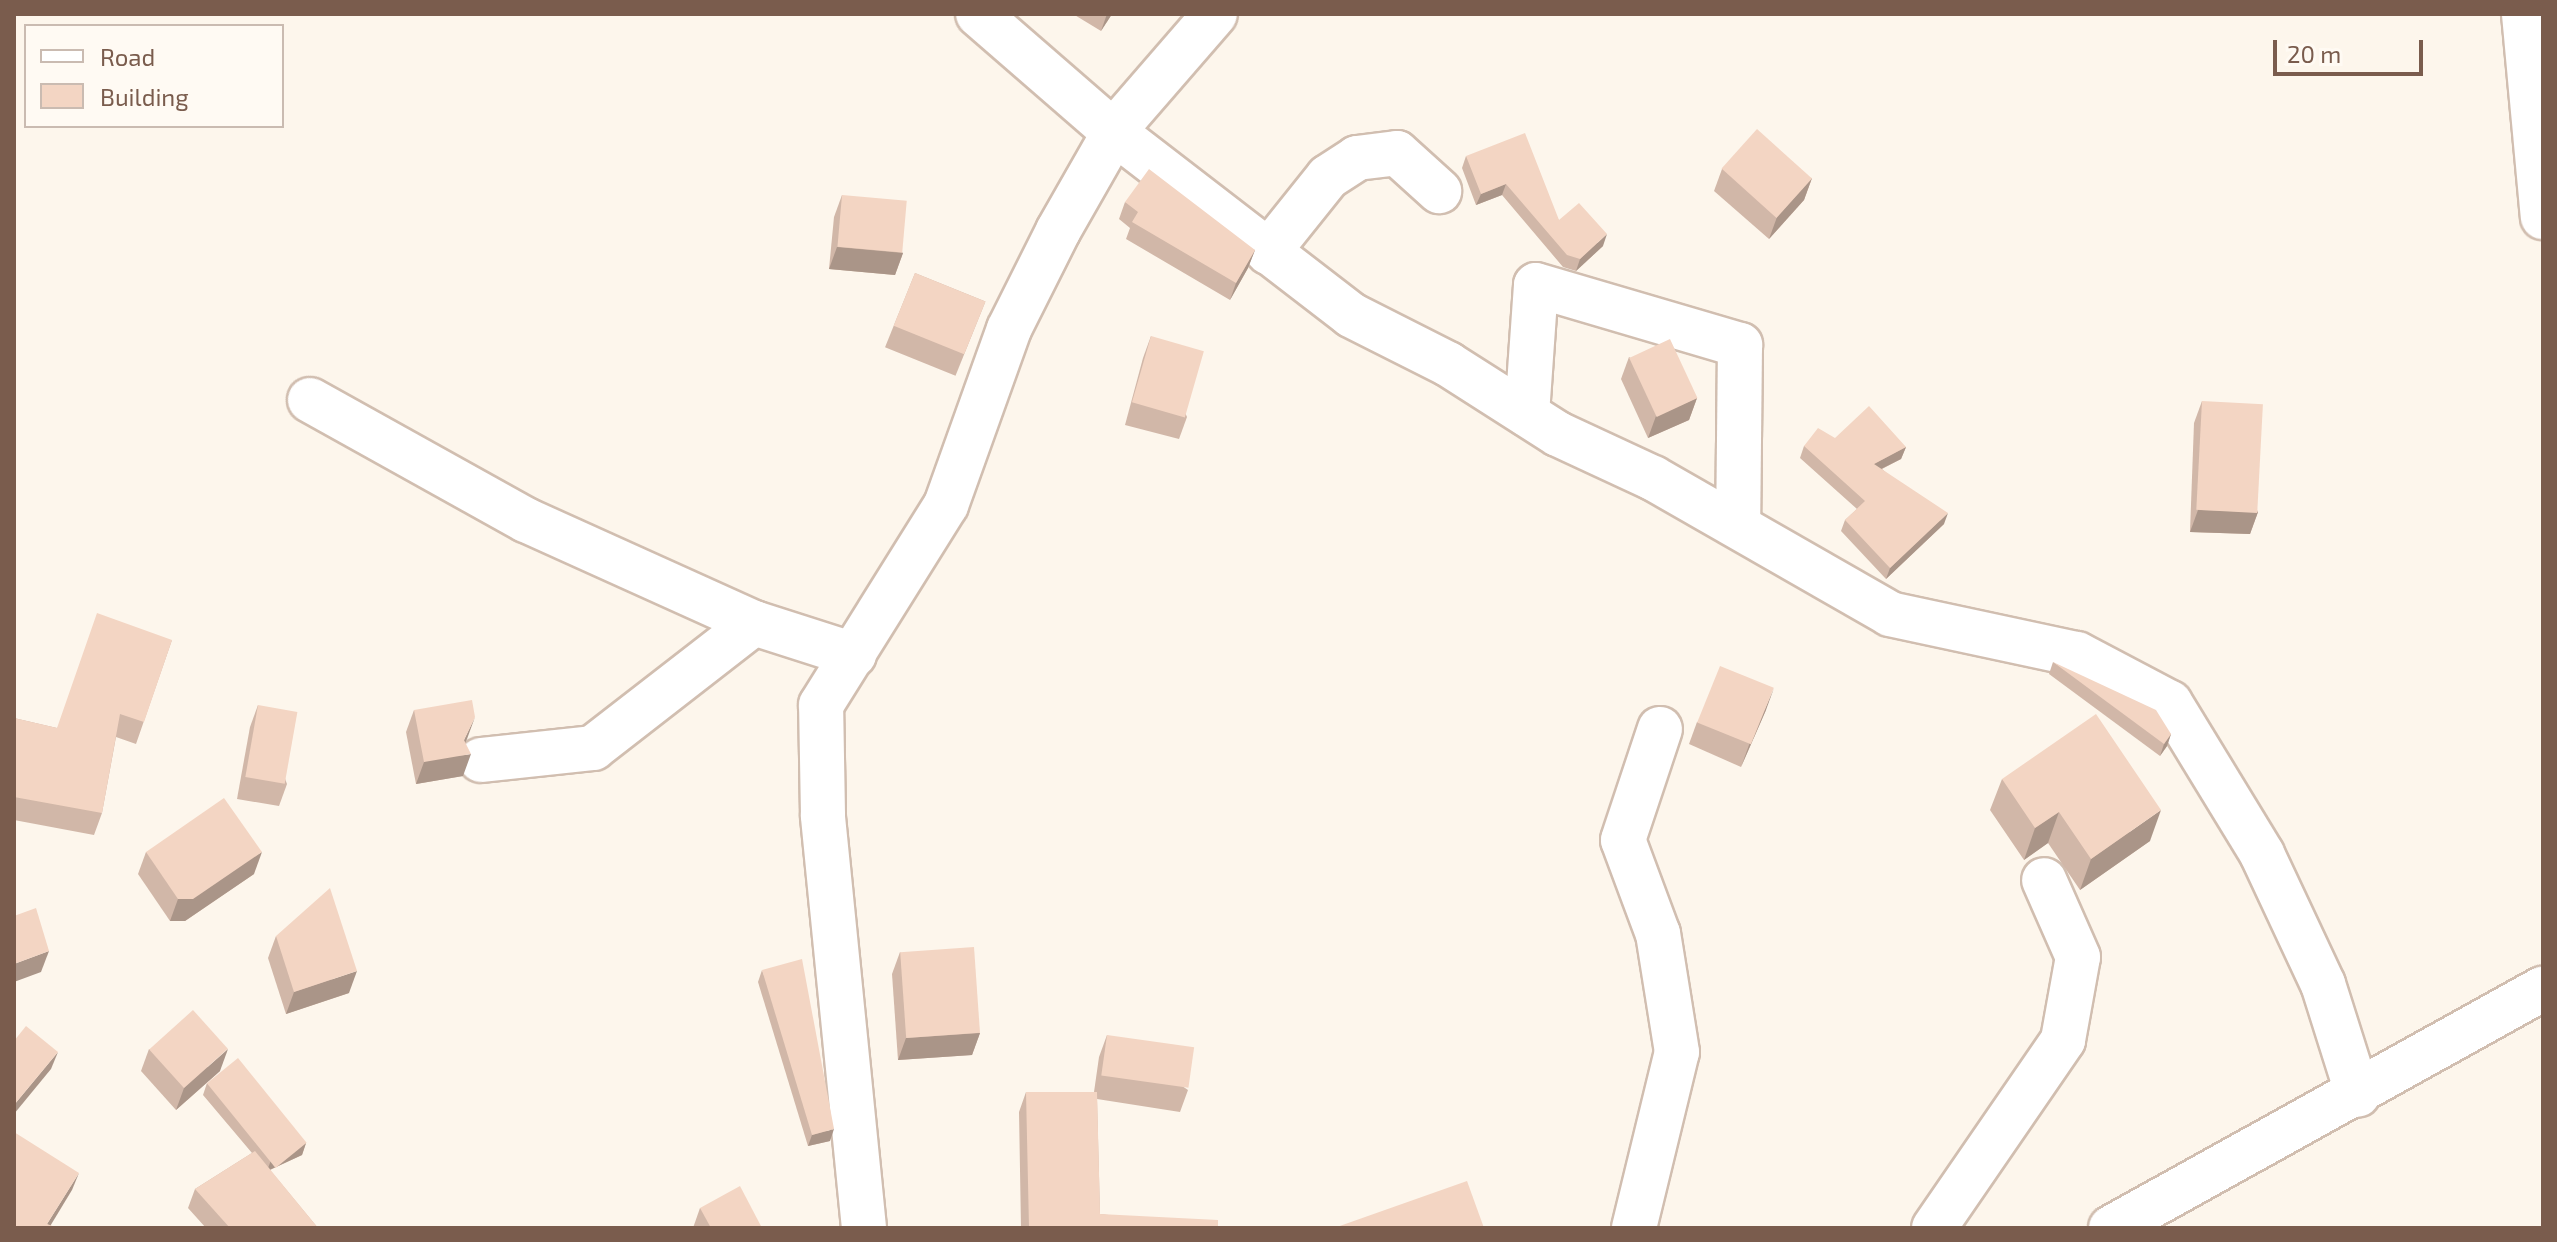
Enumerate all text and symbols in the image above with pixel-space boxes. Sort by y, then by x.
legend [24,24,284,128]
scale bar [2277,24,2427,74]
text: 20 m [2287,39,2341,68]
text: Road [100,42,155,71]
text: Building [100,82,189,111]

